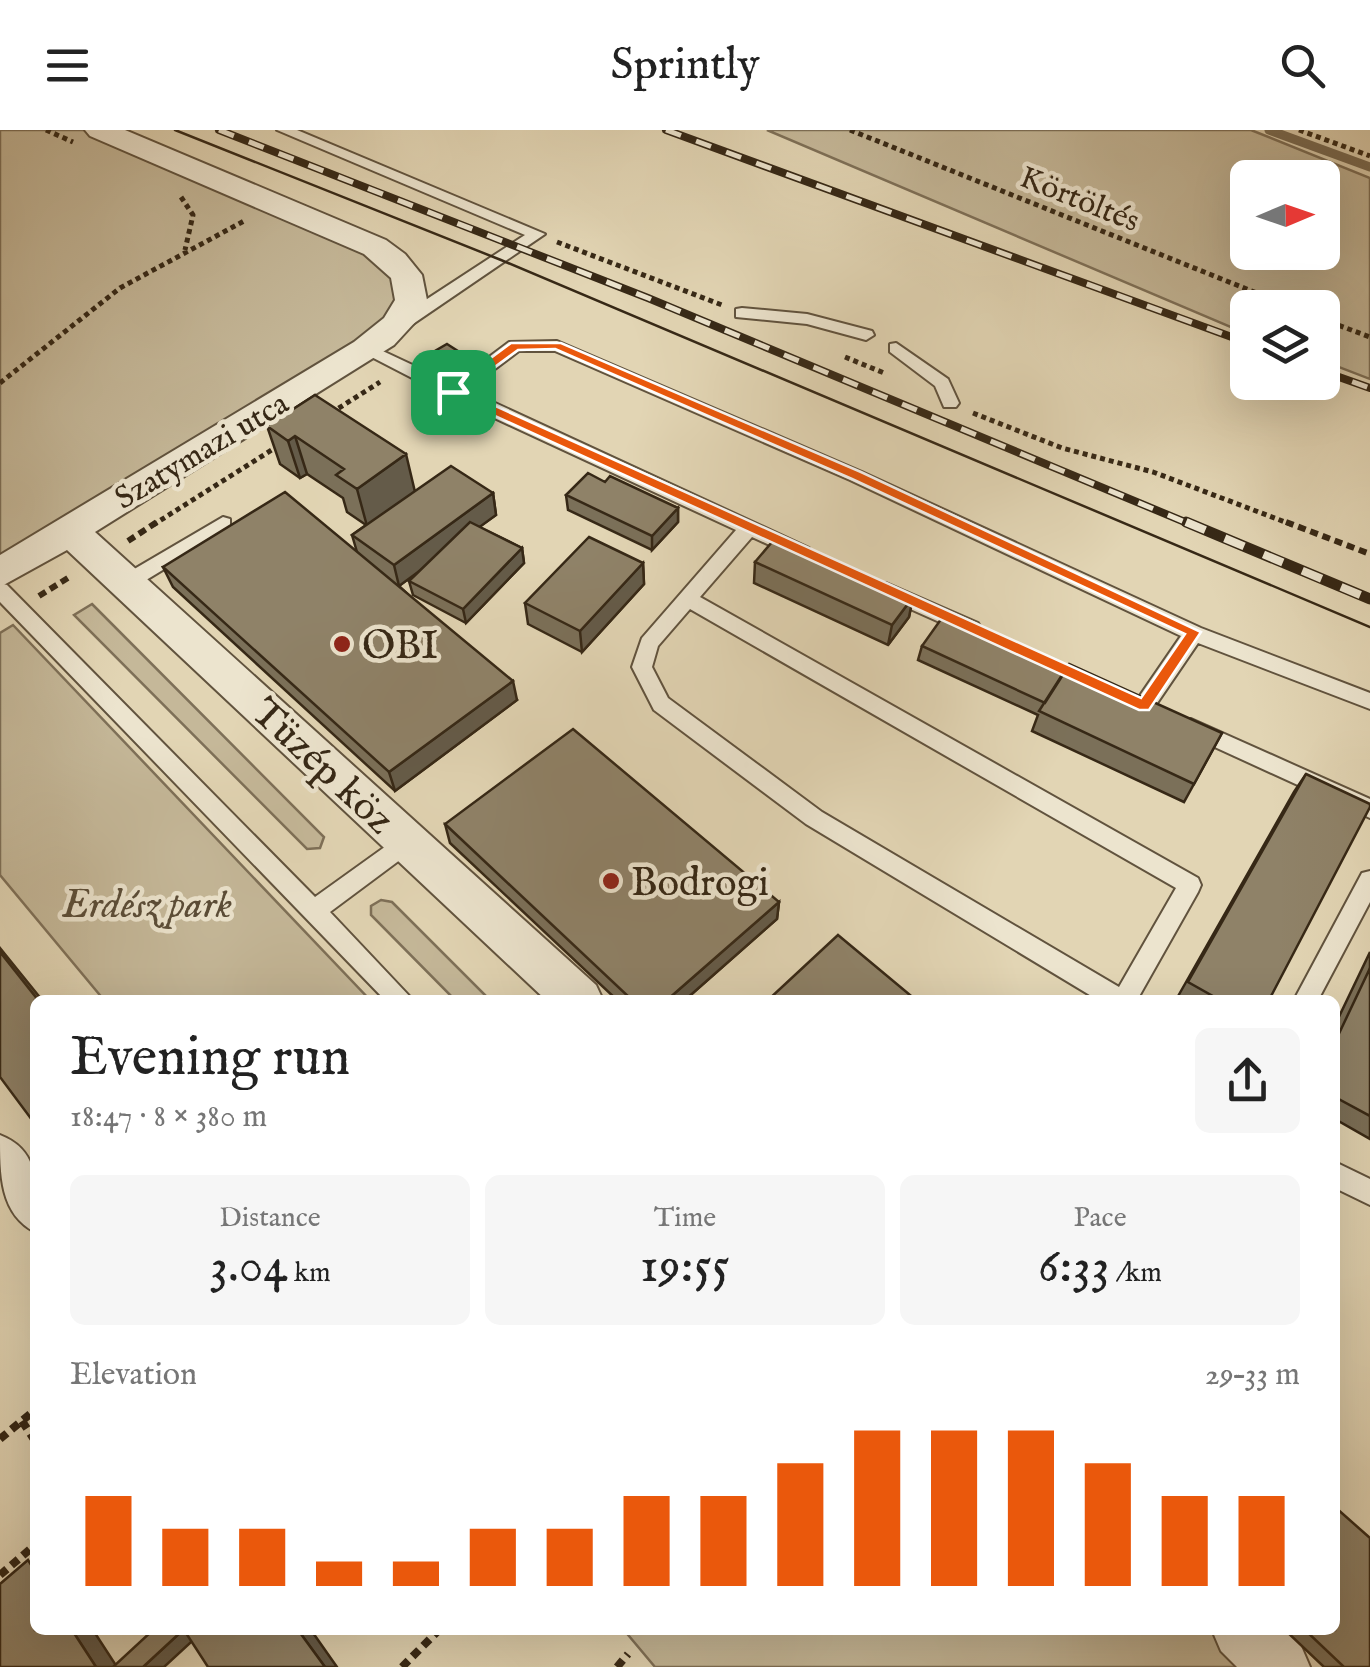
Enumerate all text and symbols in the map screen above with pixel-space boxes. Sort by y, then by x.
text: Sprintly [610,37,760,94]
icon: menu [40,38,95,93]
icon: search [1275,38,1330,93]
street label: Körtöltés [1013,158,1145,243]
north arrow [1230,160,1340,270]
map controls [1230,160,1340,400]
button: layers [1230,290,1340,400]
pin [411,350,496,435]
icon: arrive [426,365,481,420]
street label: Szatymazi utca [108,384,297,520]
place label: OBI [362,622,438,673]
marker: OBI [331,633,353,655]
street label: Tüzép köz [239,688,404,847]
place label: Bodrogi [631,859,769,910]
marker: Bodrogi [600,870,622,892]
park label: Erdész park [61,881,232,932]
text: Evening run [70,1024,350,1094]
button: share [1195,1028,1300,1133]
text: 18:47 · 8 × 380 m [70,1097,267,1138]
text: Distance [219,1201,321,1236]
text: Time [654,1201,716,1236]
text: Pace [1074,1201,1126,1236]
text: 3.04 [209,1236,288,1299]
text: 19:55 [640,1236,730,1299]
text: 6:33 [1038,1236,1110,1299]
text: km [288,1256,331,1291]
text: /km [1110,1256,1162,1291]
text: Elevation [70,1355,197,1396]
text: 29–33 m [1205,1355,1300,1396]

